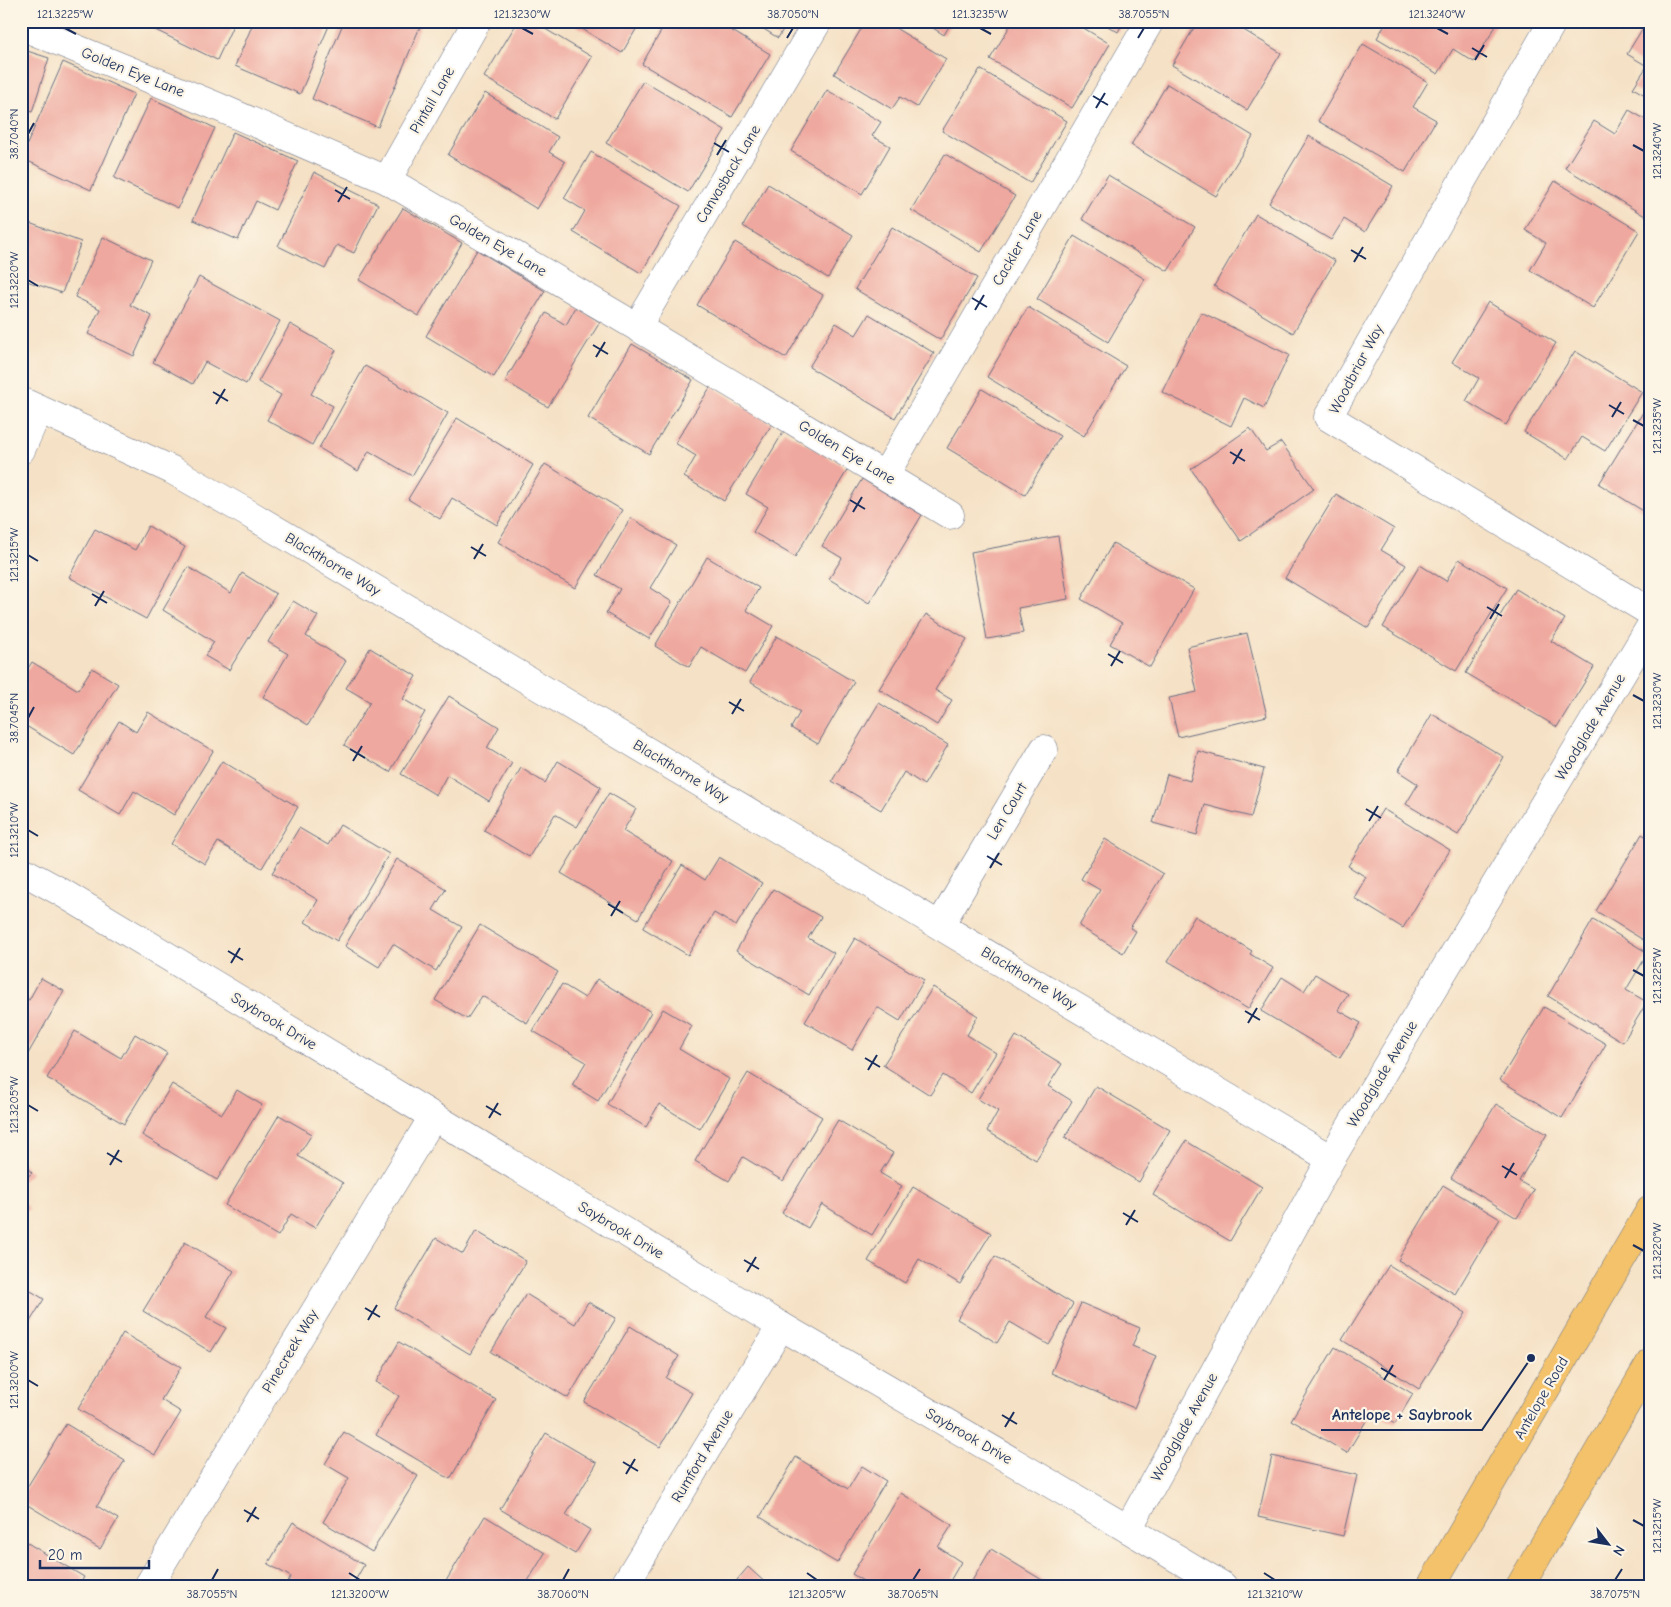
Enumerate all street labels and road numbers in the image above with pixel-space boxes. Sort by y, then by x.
street label: Golden Eye Lane [79,43,188,101]
street label: Pintail Lane [406,63,459,137]
street label: Canvasback Lane [692,121,765,226]
street label: Cackler Lane [988,207,1046,289]
street label: Golden Eye Lane [446,210,550,280]
street label: Woodbriar Way [1325,321,1387,417]
street label: Golden Eye Lane [795,416,899,488]
street label: Blackthorne Way [282,528,384,600]
street label: Woodglade Avenue [1551,670,1629,784]
street label: Blackthorne Way [630,735,732,807]
street label: Len Court [983,779,1031,843]
street label: Blackthorne Way [978,942,1080,1014]
street label: Saybrook Drive [228,988,321,1054]
street label: Woodglade Avenue [1343,1017,1421,1131]
street label: Saybrook Drive [575,1197,668,1263]
street label: Pinecreek Way [258,1306,322,1396]
street label: Antelope Road [1510,1353,1572,1443]
street label: Woodglade Avenue [1147,1369,1222,1484]
street label: Saybrook Drive [923,1404,1016,1468]
street label: Rumford Avenue [667,1406,737,1506]

